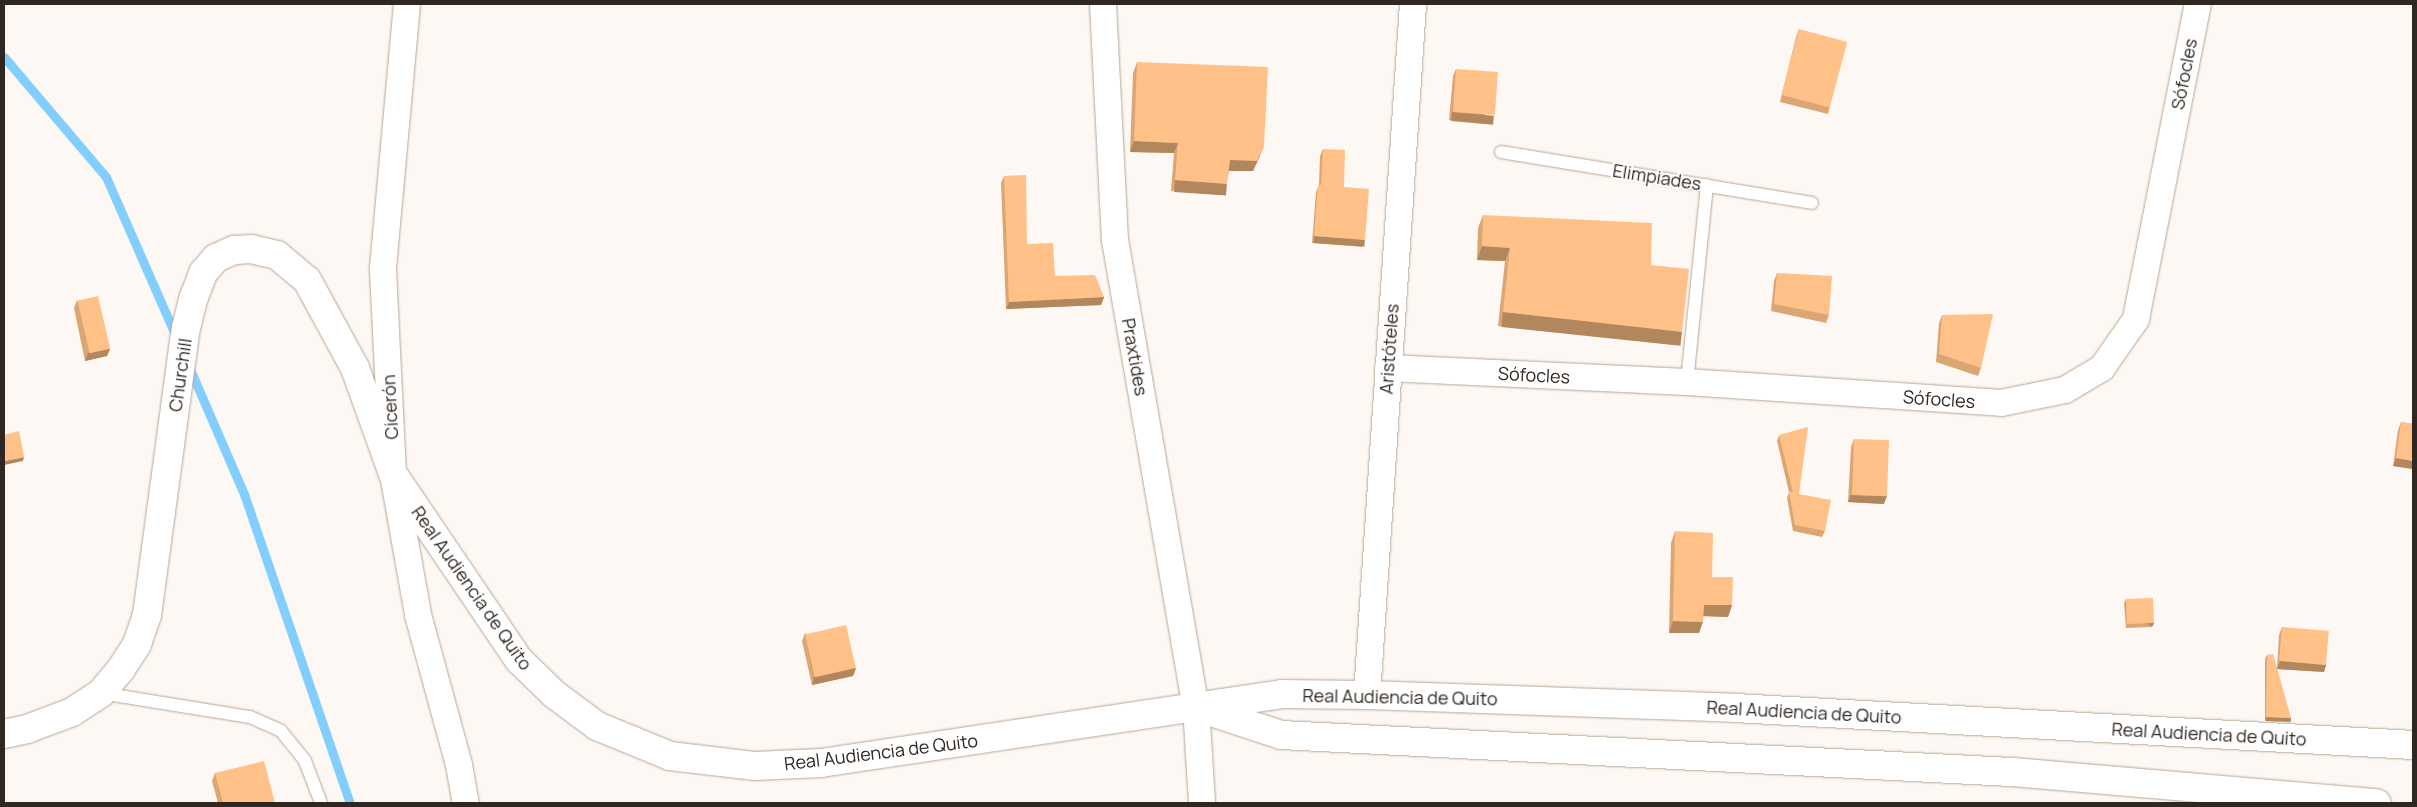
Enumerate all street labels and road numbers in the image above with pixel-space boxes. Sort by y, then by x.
street label: Sófocles [2167,36,2201,112]
street label: Elimpiades [1611,159,1703,195]
street label: Aristóteles [1375,303,1403,395]
street label: Praxtides [1118,316,1152,398]
street label: Churchill [164,337,196,413]
street label: Sófocles [1497,362,1571,388]
street label: Cicerón [378,374,402,440]
street label: Sófocles [1902,386,1976,412]
street label: Real Audiencia de Quito [407,502,537,674]
street label: Real Audiencia de Quito [1302,684,1498,710]
street label: Real Audiencia de Quito [1706,696,1902,728]
street label: Real Audiencia de Quito [2111,718,2307,750]
street label: Real Audiencia de Quito [783,729,979,775]

